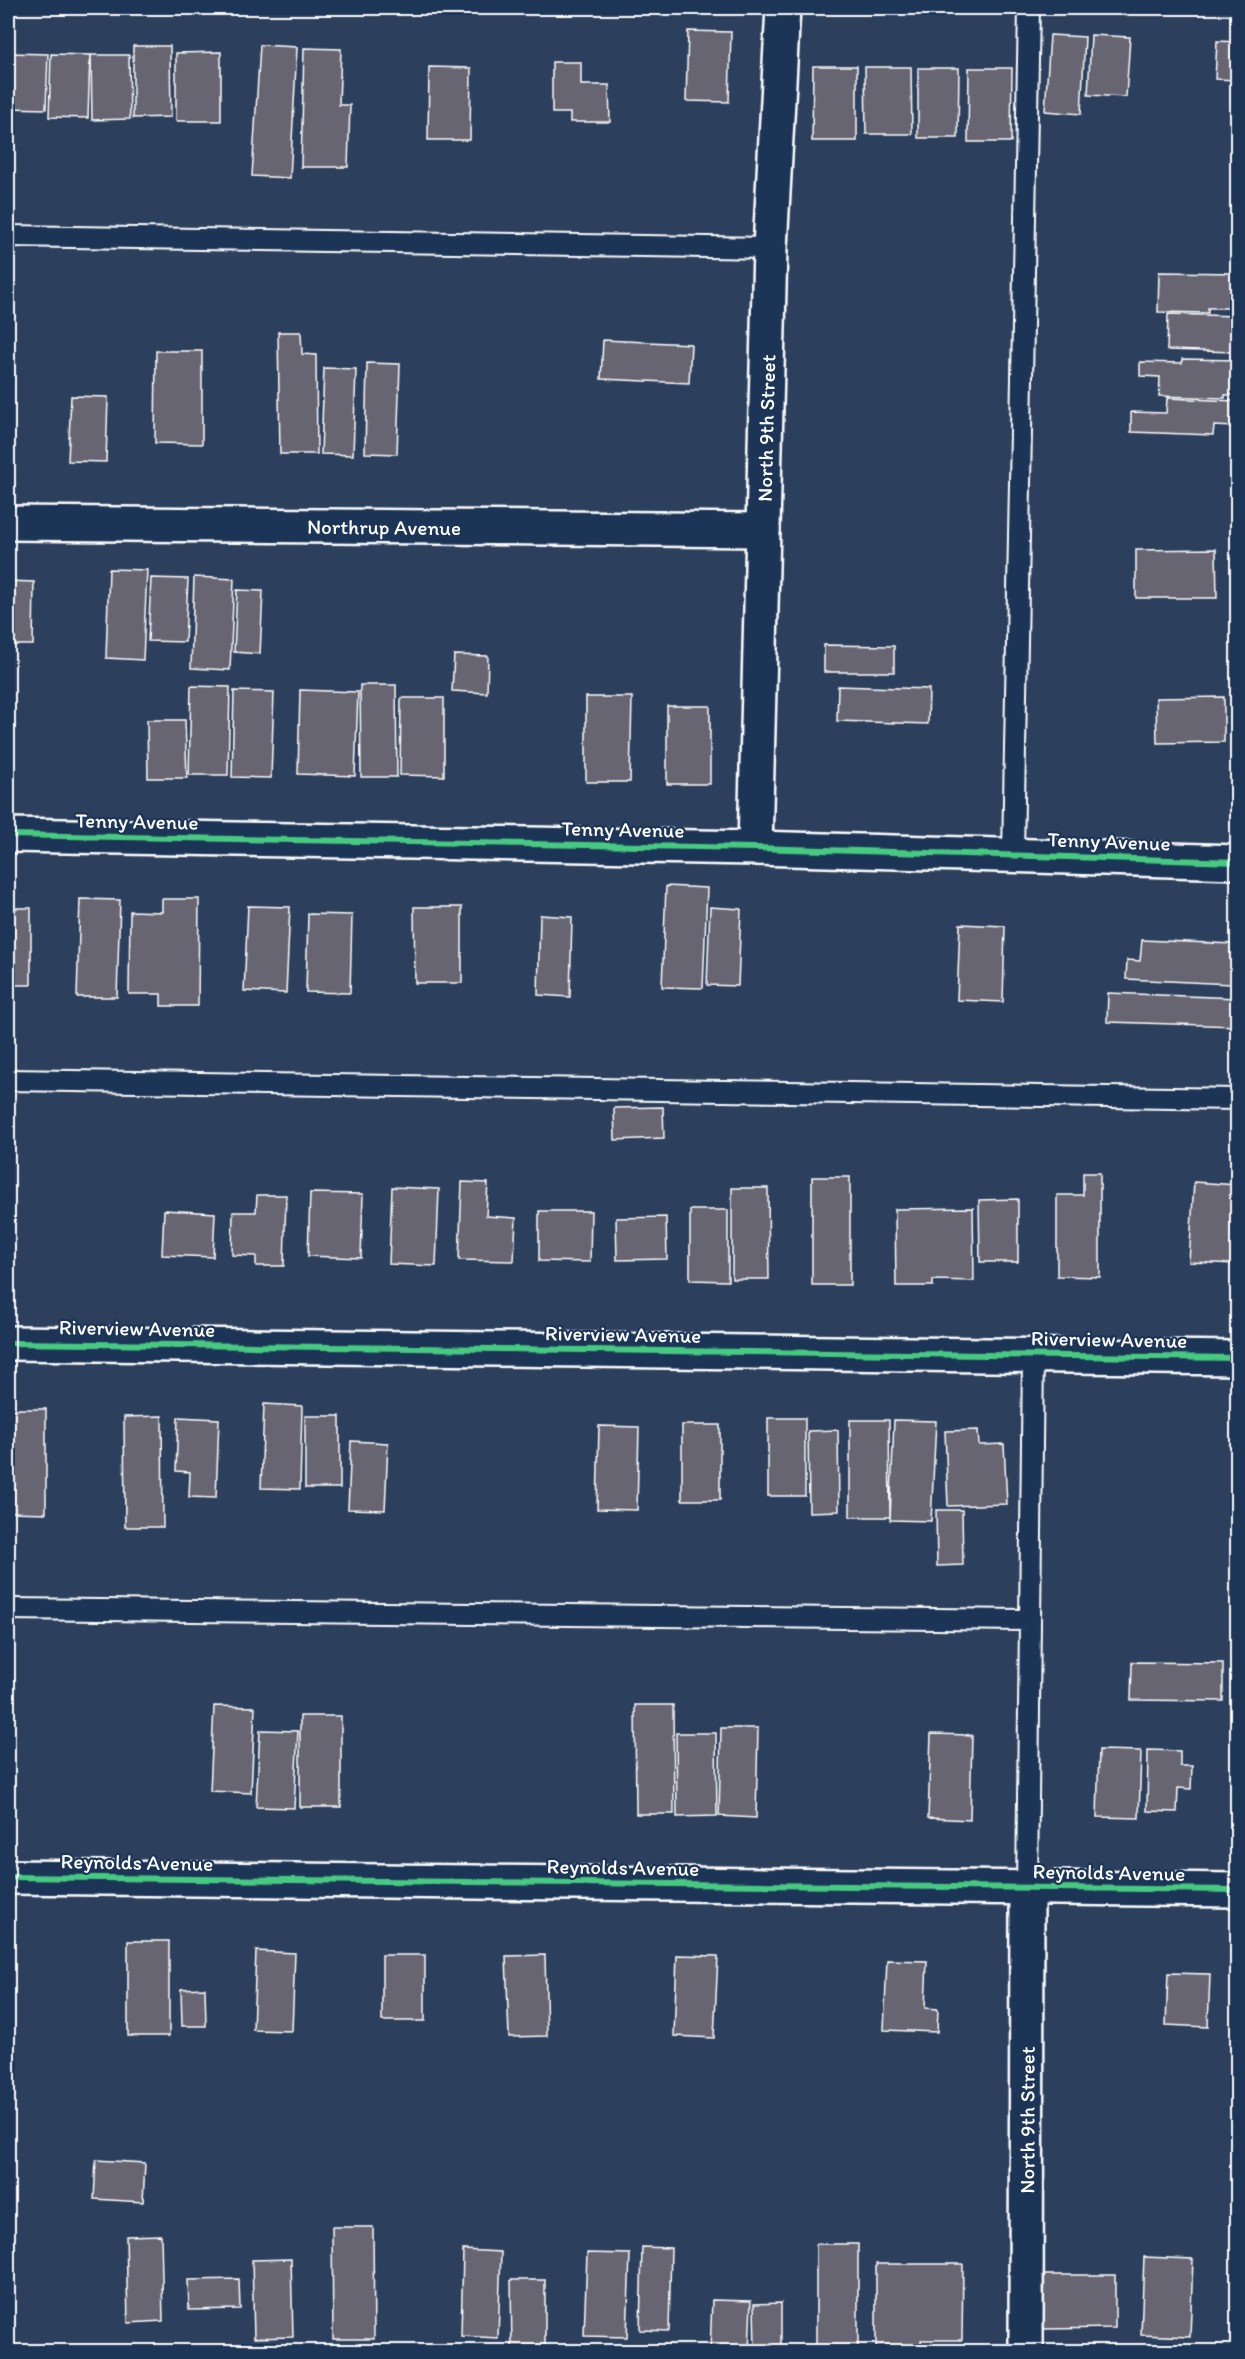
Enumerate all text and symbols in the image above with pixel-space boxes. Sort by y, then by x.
street label: North 9th Street [751,354,780,502]
street label: Northrup Avenue [307,513,461,540]
street label: Tenny Avenue [75,807,199,835]
street label: Tenny Avenue [561,815,685,843]
street label: Tenny Avenue [1047,826,1171,856]
street label: Riverview Avenue [59,1314,215,1342]
street label: Riverview Avenue [545,1320,701,1348]
street label: Riverview Avenue [1031,1325,1187,1353]
street label: Reynolds Avenue [61,1848,213,1876]
street label: Reynolds Avenue [547,1853,699,1881]
street label: Reynolds Avenue [1033,1858,1185,1886]
street label: North 9th Street [1014,2046,1039,2194]

